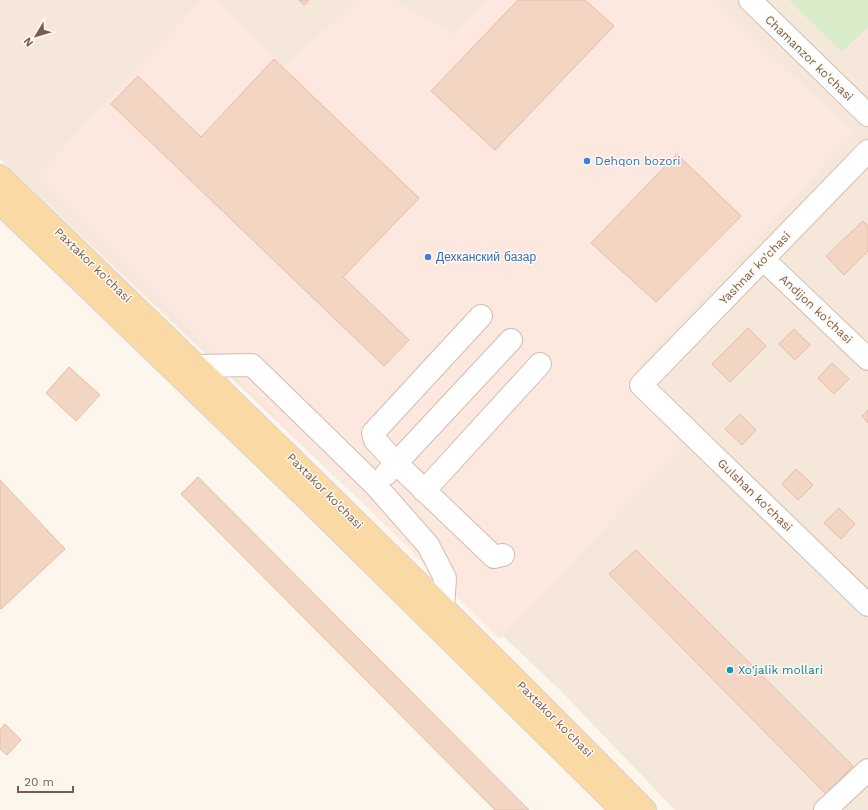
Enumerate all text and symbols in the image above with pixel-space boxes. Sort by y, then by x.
street label: Chamanzor ko'chasi [762,12,856,104]
north arrow [16,16,56,56]
text: N [21,35,36,49]
place label: Dehqon bozori [595,154,680,168]
marker: Dehqon bozori [582,156,592,166]
street label: Paxtakor ko'chasi [52,225,134,305]
street label: Yashnar ko'chasi [717,229,793,307]
place label: Дехканский базар [436,250,536,264]
marker: Дехканский базар [423,252,433,262]
street label: Andijon ko'chasi [777,272,855,346]
street label: Paxtakor ko'chasi [284,450,366,532]
street label: Gulshan ko'chasi [715,456,795,534]
place label: Xo'jalik mollari [738,663,823,677]
marker: Xo'jalik mollari [725,665,735,675]
street label: Paxtakor ko'chasi [514,678,596,760]
scale bar [18,768,73,794]
text: 20 m [24,775,54,789]

